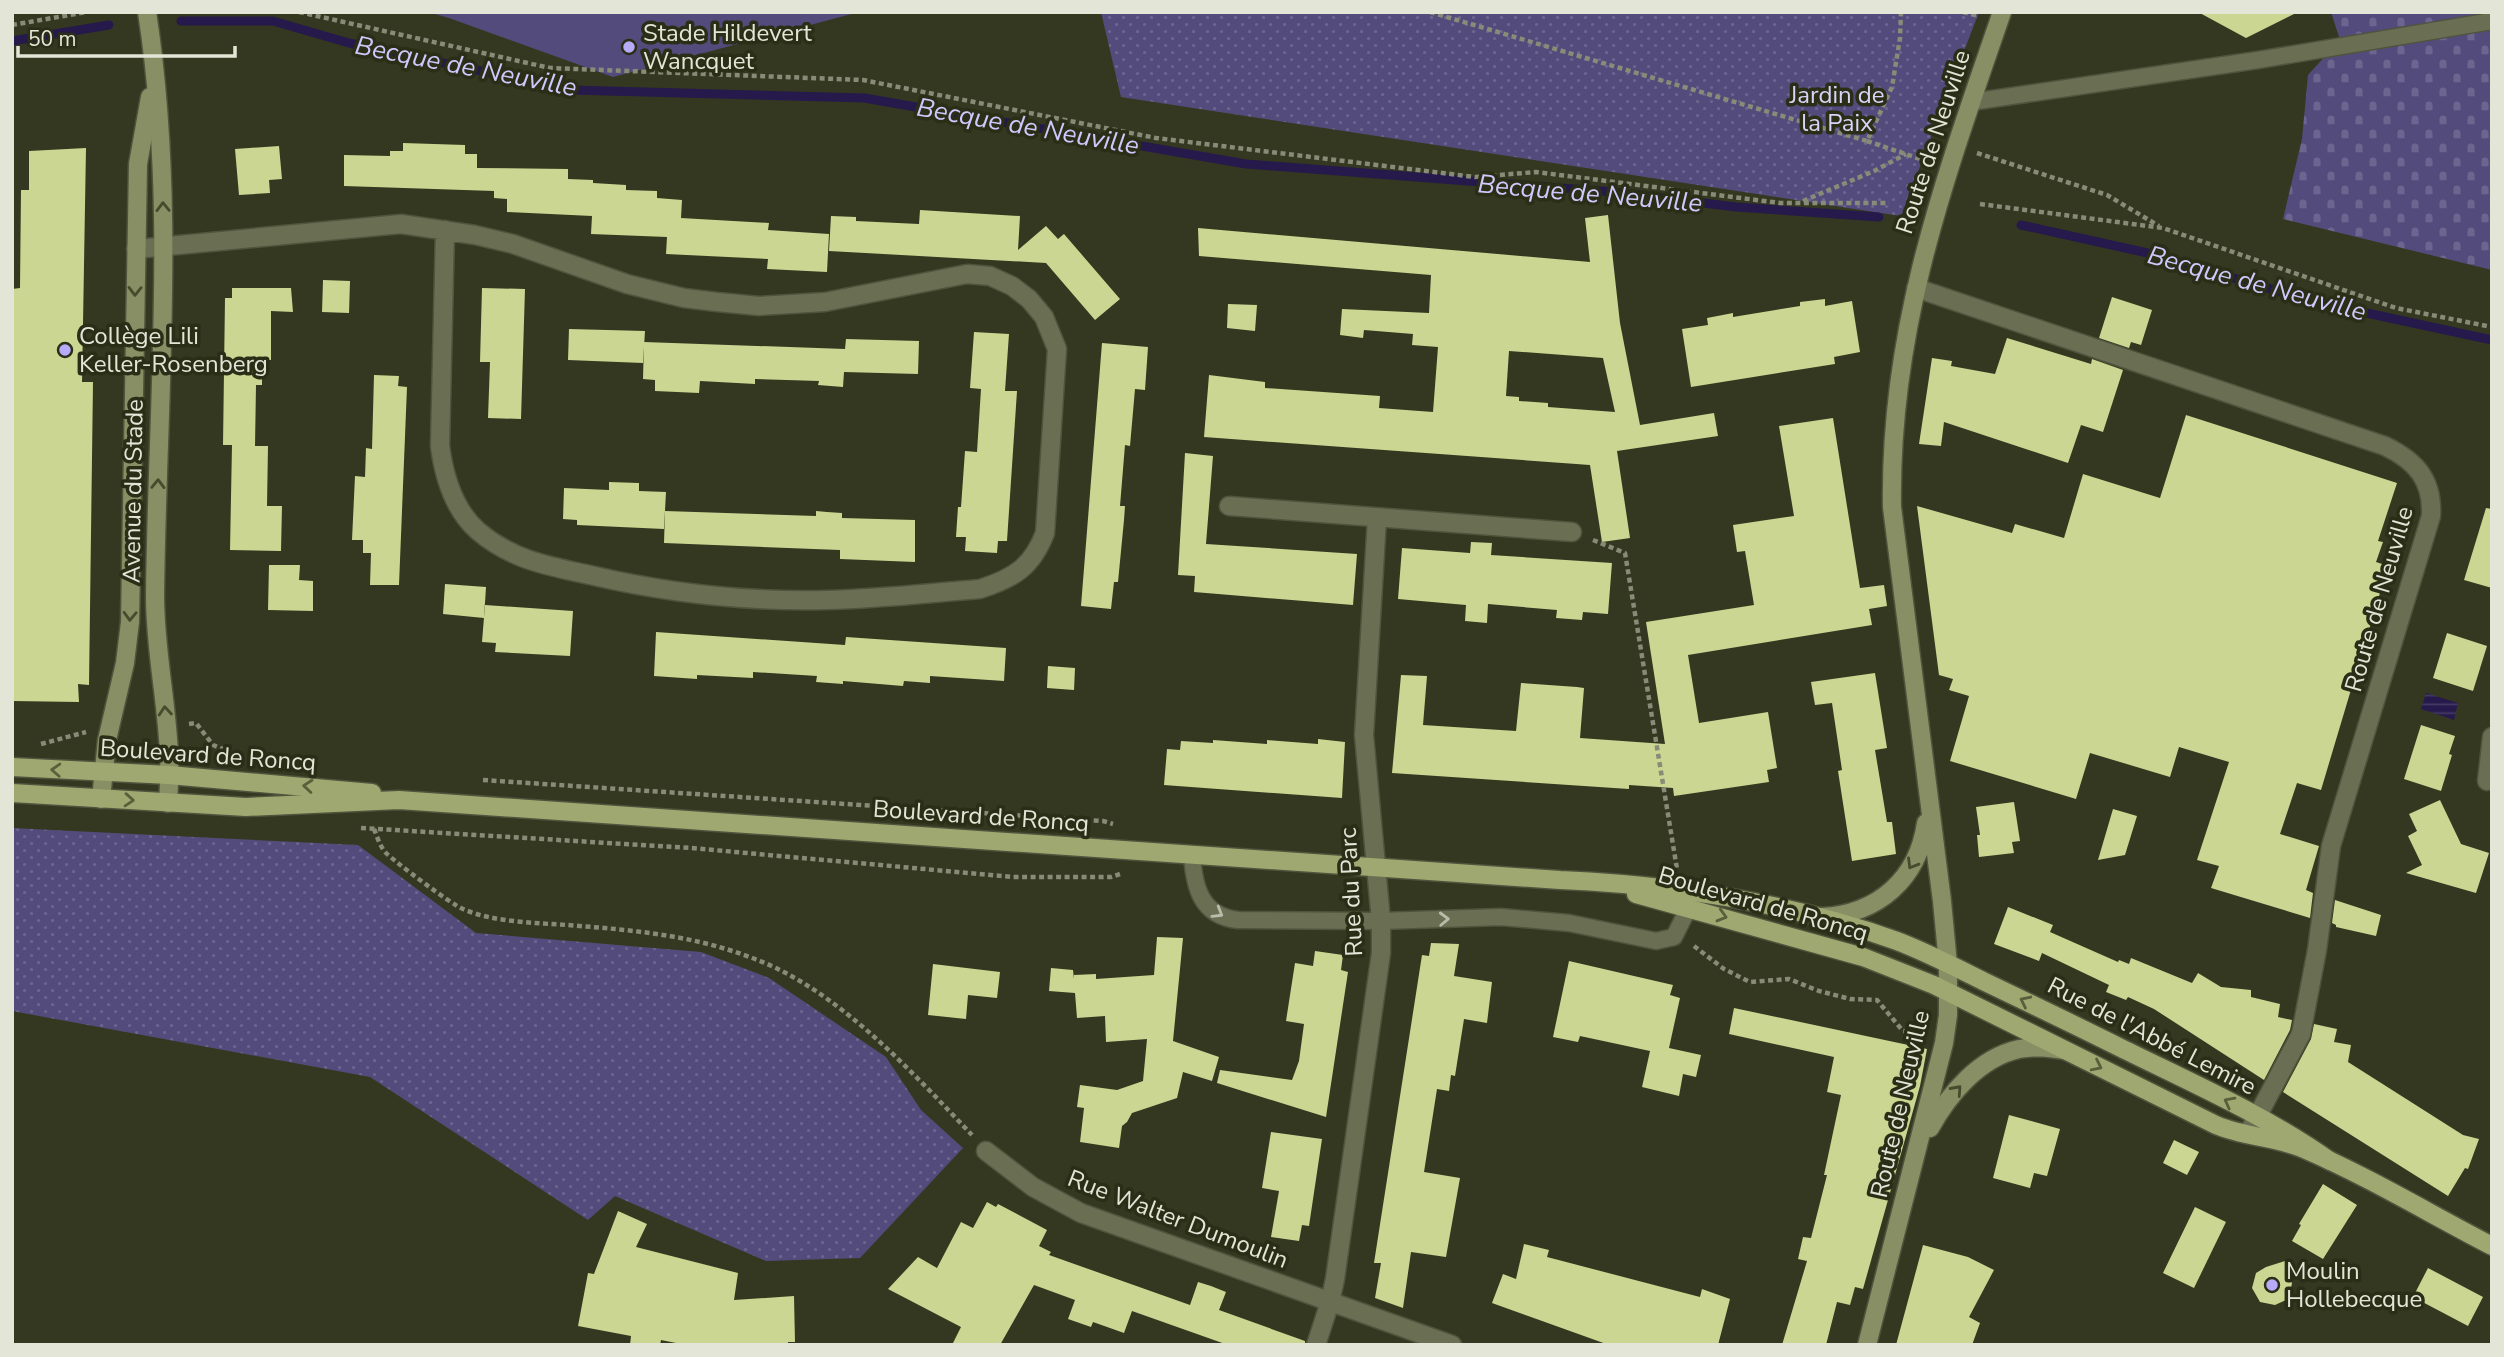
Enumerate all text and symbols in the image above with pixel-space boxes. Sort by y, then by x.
scale bar [18,14,234,58]
place label: Stade Hildevert Wancquet [643,17,812,77]
text: 50 m [28,25,77,53]
water label: Becque de Neuville [352,28,580,105]
marker: Stade Hildevert Wancquet [621,39,637,55]
street label: Route de Neuville [1888,46,1978,238]
park label: Jardin de la Paix [1788,79,1885,139]
water label: Becque de Neuville [914,90,1142,163]
water label: Becque de Neuville [1476,166,1704,221]
one-way arrow [155,201,170,212]
water label: Becque de Neuville [2144,237,2370,330]
one-way arrow [128,285,143,296]
place label: Collège Lili Keller-Rosenberg [79,320,268,380]
marker: Collège Lili Keller-Rosenberg [57,342,73,358]
street label: Avenue du Stade [115,399,151,583]
one-way arrow [150,478,166,488]
street label: Route de Neuville [2337,503,2421,695]
one-way arrow [123,611,138,622]
one-way arrow [158,705,173,716]
street label: Boulevard de Roncq [99,731,317,779]
one-way arrow [50,762,61,777]
one-way arrow [302,779,313,794]
street label: Boulevard de Roncq [872,792,1090,840]
one-way arrow [124,793,135,808]
street label: Rue du Parc [1332,827,1370,957]
one-way arrow [1907,856,1920,869]
street label: Boulevard de Roncq [1654,859,1872,949]
one-way arrow [1211,904,1224,917]
one-way arrow [1716,908,1728,923]
one-way arrow [1439,911,1450,926]
street label: Rue de l'Abbé Lemire [2042,969,2262,1103]
one-way arrow [2020,995,2032,1009]
street label: Route de Neuville [1863,1007,1937,1201]
one-way arrow [2090,1058,2102,1072]
one-way arrow [1949,1085,1961,1098]
one-way arrow [2224,1096,2236,1110]
street label: Rue Walter Dumoulin [1063,1162,1293,1276]
place label: Moulin Hollebecque [2286,1255,2422,1315]
marker: Moulin Hollebecque [2264,1277,2280,1293]

